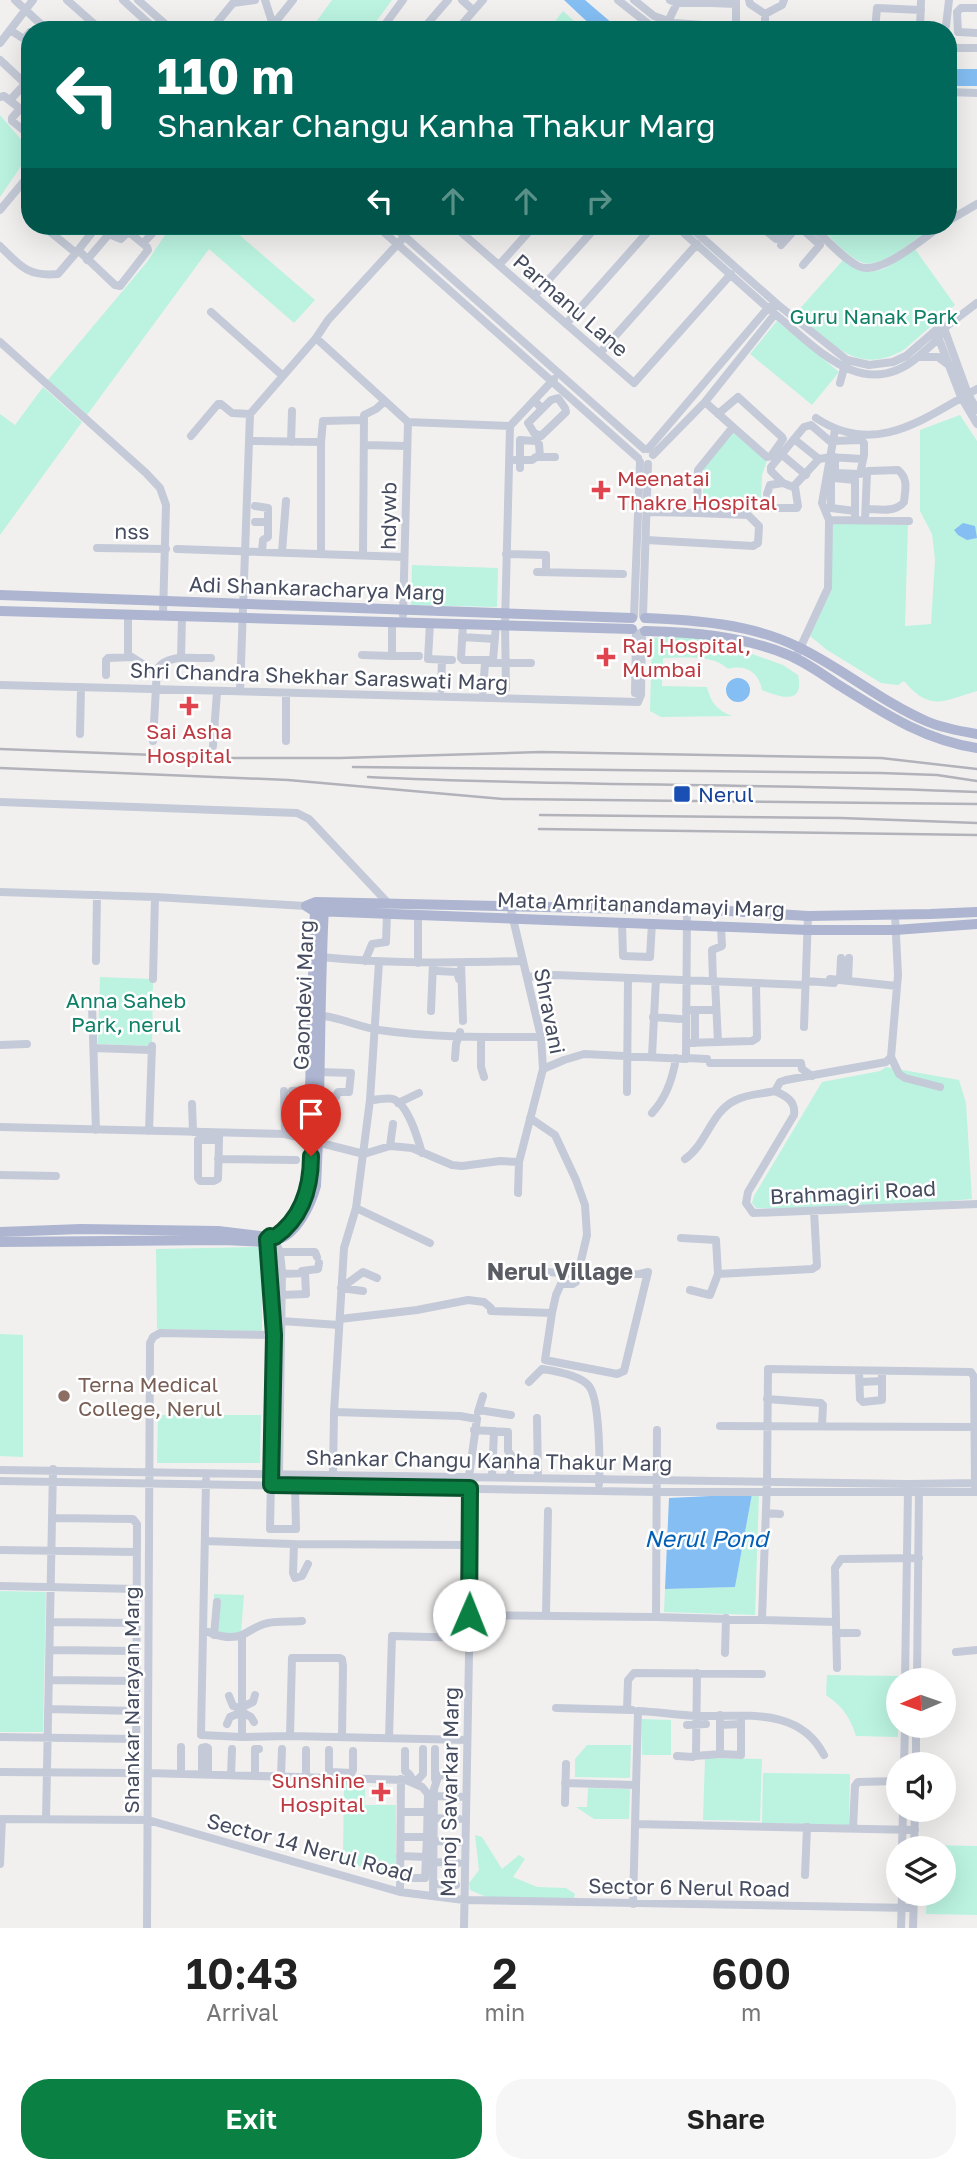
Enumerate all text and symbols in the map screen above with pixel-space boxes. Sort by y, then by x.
text: 110 m [157,46,294,105]
icon: left [42,49,133,140]
text: Shankar Changu Kanha Thakur Marg [157,106,716,144]
icon: left [361,182,399,220]
icon: ahead [434,182,472,220]
icon: ahead [507,182,545,220]
icon: right [580,182,618,220]
street label: Parmanu Lane [508,248,634,362]
park label: Guru Nanak Park [790,303,959,329]
place label: Meenatai Thakre Hospital [617,465,777,515]
marker: Meenatai Thakre Hospital [591,480,611,500]
street label: hdywb [374,482,402,550]
street label: nss [114,518,150,544]
street label: Adi Shankaracharya Marg [188,571,446,605]
place label: Raj Hospital, Mumbai [622,632,751,682]
marker: Raj Hospital, Mumbai [596,647,616,667]
street label: Shri Chandra Shekhar Saraswati Marg [129,656,509,696]
marker: Sai Asha Hospital [179,696,199,716]
place label: Sai Asha Hospital [146,718,232,768]
place label: Nerul [698,781,754,807]
marker: Nerul [672,784,692,804]
street label: Mata Amritanandamayi Marg [497,886,785,922]
street label: Gaondevi Marg [287,919,319,1071]
street label: Shravani [529,966,571,1056]
park label: Anna Saheb Park, nerul [66,987,186,1037]
pin [281,1084,341,1156]
icon: arrive [292,1095,330,1133]
street label: Brahmagiri Road [769,1175,937,1209]
district label: Nerul Village [487,1257,633,1285]
place label: Terna Medical College, Nerul [78,1371,222,1421]
marker: Terna Medical College, Nerul [56,1388,72,1404]
street label: Shankar Changu Kanha Thakur Marg [305,1444,673,1476]
water label: Nerul Pond [644,1524,771,1552]
position arrow [432,1578,506,1652]
street label: Shankar Narayan Marg [118,1586,144,1814]
north arrow [886,1668,956,1738]
map controls [886,1668,956,1906]
street label: Manoj Savarkar Marg [434,1687,464,1897]
button: sound [886,1752,956,1822]
place label: Sunshine Hospital [271,1767,365,1817]
marker: Sunshine Hospital [371,1782,391,1802]
street label: Sector 14 Nerul Road [204,1807,416,1887]
button: layers [886,1836,956,1906]
street label: Sector 6 Nerul Road [588,1872,790,1902]
text: 10:43 [186,1948,299,1998]
text: 2 [492,1948,518,1998]
text: 600 [711,1948,791,1998]
text: Arrival [206,1998,278,2026]
text: min [485,1998,525,2026]
text: m [741,1998,761,2026]
button: Exit [21,2079,482,2159]
button: Share [496,2079,956,2159]

